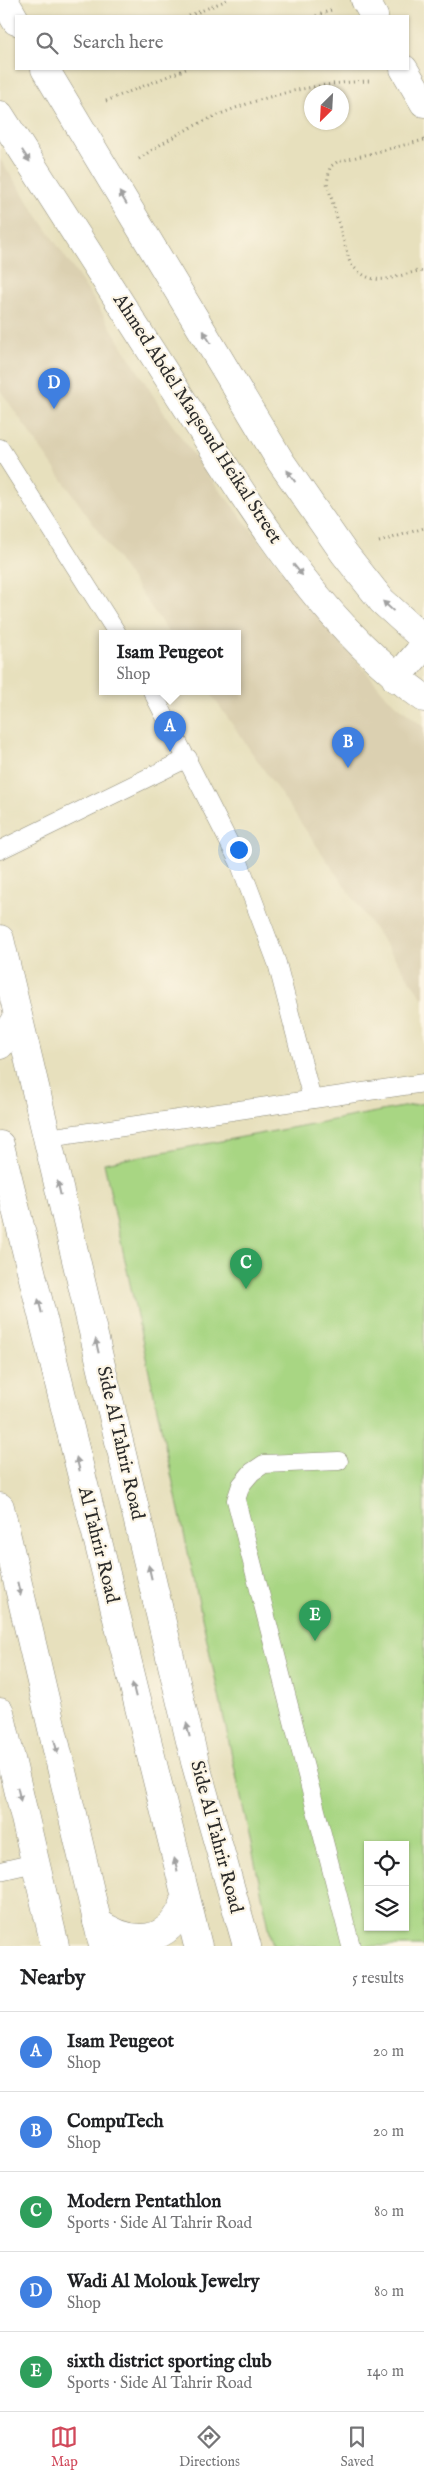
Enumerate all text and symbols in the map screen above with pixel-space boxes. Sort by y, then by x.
search box [15,15,409,70]
icon: search [33,29,61,57]
text: Search here [73,31,164,55]
north arrow [304,85,349,130]
one-way arrow [22,150,31,163]
one-way arrow [118,192,127,205]
street label: Ahmed Abdel Maqsoud Heikal Street [107,289,287,549]
one-way arrow [202,331,211,344]
pin: D [38,368,70,409]
one-way arrow [286,469,296,483]
one-way arrow [292,563,303,576]
one-way arrow [383,600,395,612]
popup [99,630,241,695]
text: Isam Peugeot [117,641,224,665]
text: Shop [117,665,150,685]
pin: A [154,711,186,752]
pin: B [332,727,364,768]
your location [226,837,252,863]
one-way arrow [55,1180,63,1195]
pin: C [230,1248,262,1289]
one-way arrow [36,1299,44,1314]
one-way arrow [93,1338,101,1353]
street label: Side Al Tahrir Road [91,1364,150,1523]
one-way arrow [74,1457,82,1472]
street label: Al Tahrir Road [72,1483,124,1607]
one-way arrow [146,1565,154,1580]
one-way arrow [15,1581,23,1596]
pin: E [299,1600,331,1641]
one-way arrow [130,1683,138,1698]
one-way arrow [184,1723,192,1738]
one-way arrow [52,1740,60,1755]
street label: Side Al Tahrir Road [184,1758,248,1917]
one-way arrow [15,1786,23,1801]
map controls [364,1841,409,1931]
button: locate [364,1841,409,1886]
one-way arrow [172,1857,180,1872]
button: layers [364,1886,409,1931]
text: Nearby [20,1965,85,1992]
text: 5 results [352,1969,404,1989]
text: Isam Peugeot [67,2030,174,2054]
text: A [31,2042,41,2062]
text: 20 m [373,2042,404,2062]
text: Shop [67,2054,101,2074]
text: CompuTech [67,2110,164,2134]
text: B [31,2122,41,2142]
text: 20 m [373,2122,404,2142]
text: Shop [67,2134,101,2154]
text: Modern Pentathlon [67,2190,221,2214]
text: C [30,2202,42,2222]
text: 80 m [374,2202,404,2222]
text: Sports · Side Al Tahrir Road [67,2214,252,2234]
text: Wadi Al Molouk Jewelry [67,2270,260,2294]
text: D [30,2282,42,2302]
text: 80 m [374,2282,404,2302]
text: Shop [67,2294,101,2314]
text: sixth district sporting club [67,2350,272,2374]
text: E [30,2362,42,2382]
text: 140 m [366,2362,404,2382]
text: Sports · Side Al Tahrir Road [67,2374,252,2394]
tab: Map [50,2423,78,2471]
tab: Directions [179,2423,240,2471]
tab: Saved [341,2423,374,2471]

